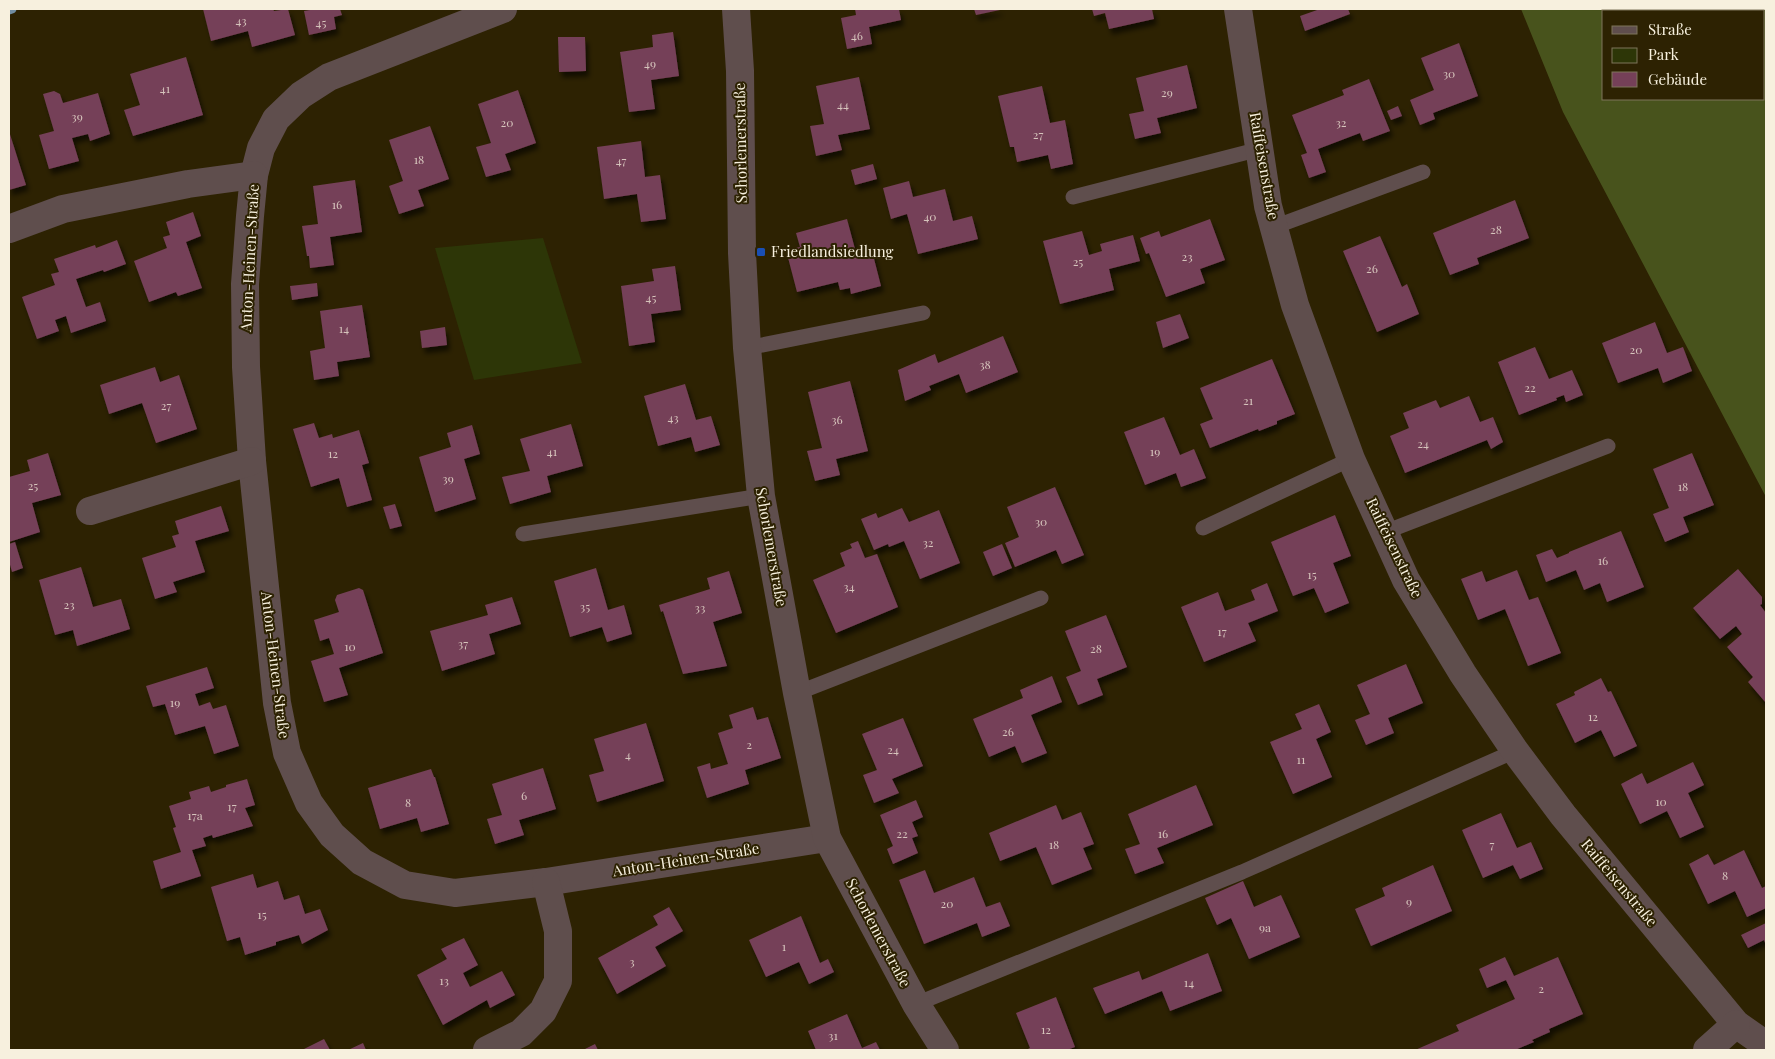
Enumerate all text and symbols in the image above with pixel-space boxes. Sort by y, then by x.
legend [1602,10,1765,100]
house number: 43 [235,12,247,28]
house number: 45 [316,14,326,30]
text: Straße [1648,19,1692,39]
house number: 46 [851,27,863,43]
text: Park [1648,44,1680,64]
house number: 49 [644,55,656,71]
house number: 30 [1443,65,1455,81]
text: Gebäude [1648,69,1707,89]
house number: 41 [160,80,171,96]
street label: Schorlemerstraße [729,83,751,204]
house number: 29 [1161,84,1173,100]
house number: 44 [837,96,849,112]
house number: 39 [71,108,83,124]
street label: Raiffeisenstraße [1246,110,1284,221]
house number: 20 [501,114,513,130]
house number: 32 [1335,114,1347,130]
house number: 27 [1033,126,1043,142]
house number: 18 [414,151,424,167]
house number: 47 [616,152,626,168]
street label: Anton-Heinen-Straße [235,184,263,333]
house number: 16 [332,196,342,212]
house number: 40 [923,208,937,224]
house number: 28 [1490,221,1502,237]
place label: Friedlandsiedlung [771,241,894,261]
marker: Friedlandsiedlung [755,246,767,258]
house number: 23 [1181,248,1193,264]
house number: 25 [1073,253,1083,269]
house number: 26 [1366,260,1378,276]
house number: 45 [646,289,656,305]
house number: 14 [339,320,349,336]
house number: 20 [1630,341,1642,357]
house number: 38 [979,356,991,372]
house number: 22 [1524,379,1536,395]
house number: 21 [1243,392,1254,408]
house number: 27 [161,397,171,413]
house number: 43 [667,409,679,425]
house number: 36 [831,411,843,427]
house number: 24 [1417,435,1429,451]
house number: 41 [547,443,558,459]
house number: 19 [1150,443,1160,459]
house number: 12 [328,445,338,461]
house number: 39 [442,470,454,486]
house number: 25 [28,477,38,493]
house number: 18 [1678,478,1688,494]
street label: Schorlemerstraße [752,486,792,608]
street label: Raiffeisenstraße [1362,494,1428,601]
house number: 30 [1035,513,1047,529]
house number: 32 [922,534,934,550]
house number: 16 [1598,552,1608,568]
house number: 15 [1307,566,1317,582]
house number: 34 [843,578,855,594]
street label: Anton-Heinen-Straße [257,589,295,740]
house number: 23 [63,596,75,612]
house number: 35 [580,598,590,614]
house number: 33 [695,599,705,615]
house number: 17 [1217,623,1227,639]
house number: 37 [458,635,468,651]
house number: 10 [344,638,356,654]
house number: 28 [1090,640,1102,656]
house number: 19 [170,694,180,710]
house number: 12 [1588,708,1598,724]
house number: 26 [1002,723,1014,739]
house number: 2 [746,736,752,752]
house number: 24 [887,741,899,757]
house number: 4 [625,746,631,762]
house number: 11 [1297,751,1306,767]
house number: 6 [521,787,527,803]
house number: 10 [1655,793,1667,809]
house number: 8 [405,794,411,810]
house number: 17 [227,798,237,814]
house number: 17a [187,807,203,823]
house number: 22 [896,825,908,841]
house number: 16 [1158,825,1168,841]
street label: Raiffeisenstraße [1577,834,1662,930]
house number: 18 [1049,836,1059,852]
house number: 7 [1490,836,1495,852]
street label: Anton-Heinen-Straße [610,838,761,881]
house number: 8 [1722,867,1728,883]
street label: Schorlemerstraße [842,875,916,990]
house number: 9 [1406,893,1412,909]
house number: 20 [941,895,953,911]
house number: 15 [257,906,267,922]
house number: 9a [1259,919,1271,935]
house number: 1 [782,938,787,954]
house number: 3 [629,953,635,969]
house number: 13 [439,972,449,988]
house number: 14 [1184,974,1194,990]
house number: 2 [1538,980,1544,996]
house number: 12 [1041,1021,1051,1037]
house number: 31 [828,1027,838,1043]

